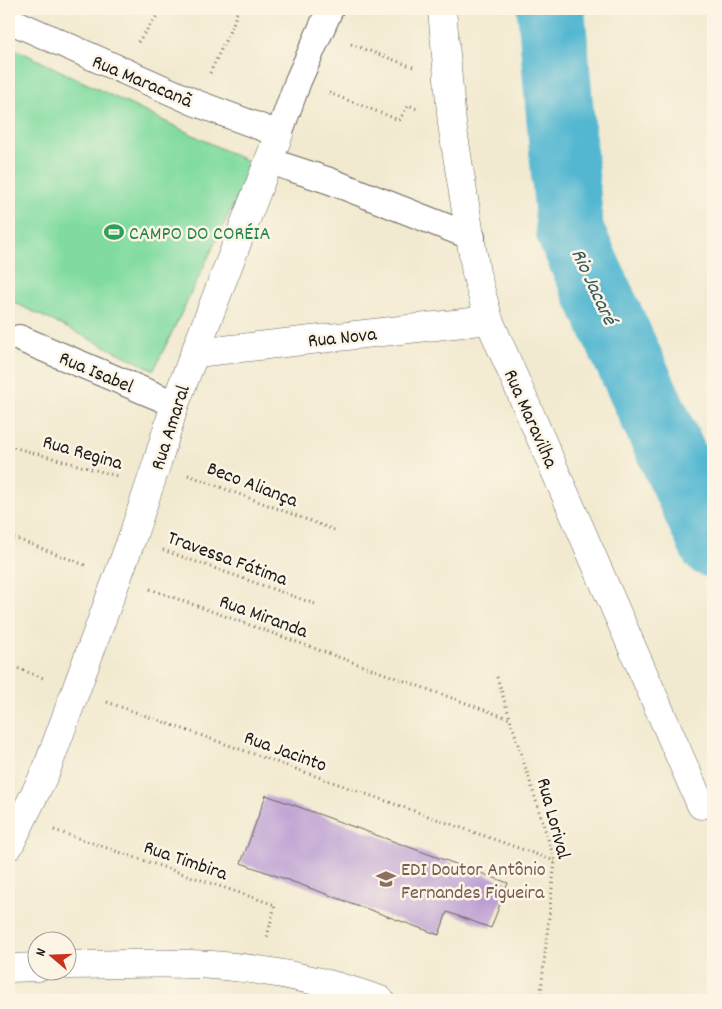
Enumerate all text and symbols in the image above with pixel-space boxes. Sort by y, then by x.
street label: Rua Maracanã [87,49,196,117]
sports icon: CAMPO DO CORÉIA [103,221,125,243]
place label: CAMPO DO CORÉIA [129,221,270,249]
water label: Rio Jacaré [562,244,624,333]
street label: Rua Nova [307,321,379,357]
street label: Rua Isabel [54,346,138,402]
street label: Rua Maravilha [495,365,564,474]
street label: Rua Amaral [145,382,199,474]
street label: Rua Regina [39,429,126,479]
street label: Beco Aliança [202,456,302,516]
street label: Travessa Fátima [163,525,291,595]
street label: Rua Miranda [215,589,312,647]
street label: Rua Jacinto [240,725,330,781]
street label: Rua Lorival [528,775,576,863]
street label: Rua Timbira [139,834,231,889]
place label: EDI Doutor Antônio Fernandes Figueira [401,857,546,908]
school or university icon: EDI Doutor Antônio Fernandes Figueira [375,868,397,890]
north arrow [28,932,78,982]
text: N [31,946,52,959]

